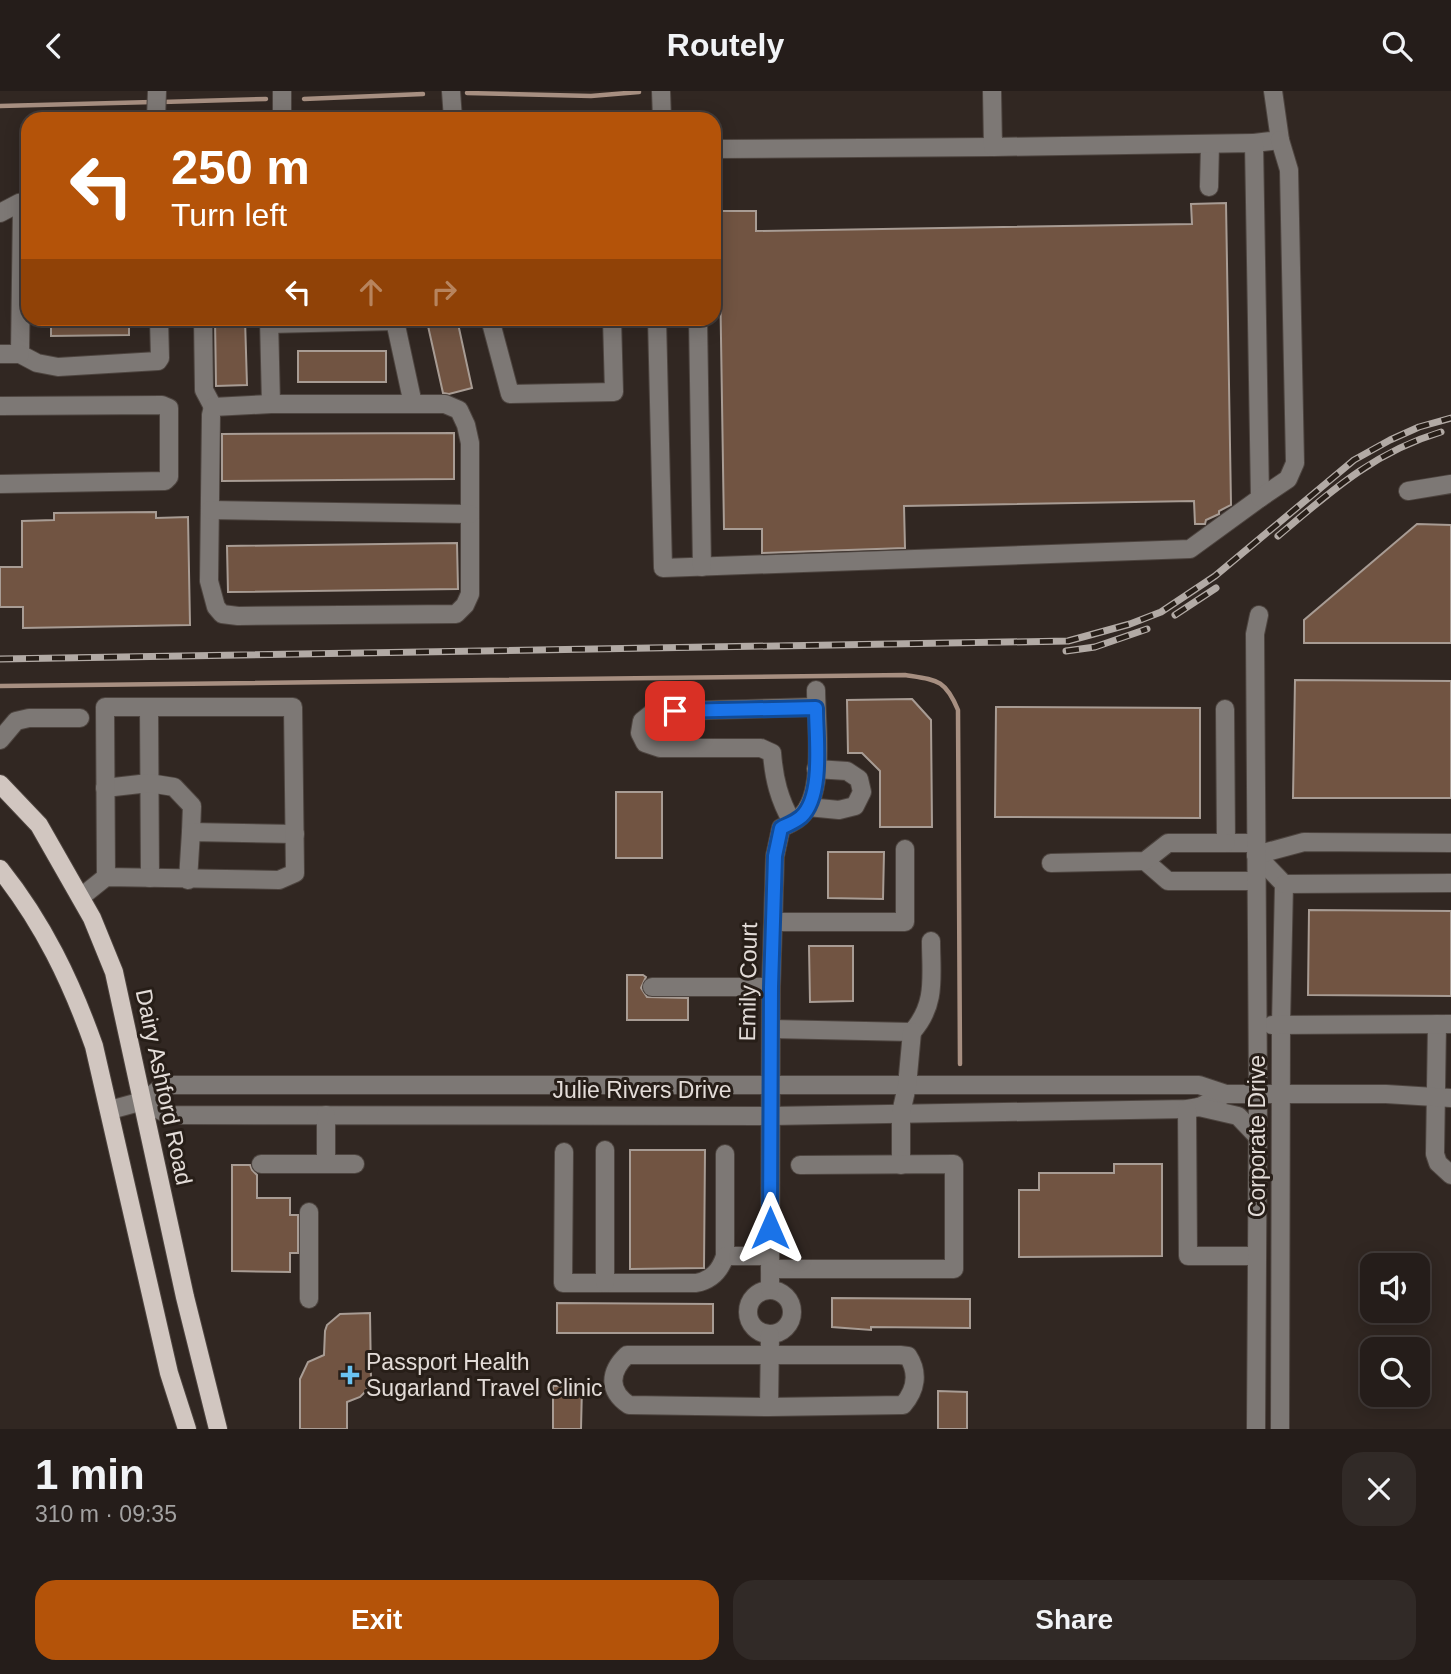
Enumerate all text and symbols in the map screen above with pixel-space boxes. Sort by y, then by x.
icon: back [35,27,73,65]
text: Routely [667,27,784,63]
icon: search [1378,27,1416,65]
icon: left [56,140,147,231]
text: 250 m [171,140,310,194]
text: Turn left [171,197,287,233]
icon: left [279,273,317,311]
icon: ahead [352,273,390,311]
icon: right [425,273,463,311]
pin [645,681,705,741]
icon: arrive [656,692,694,730]
street label: Emily Court [734,922,762,1042]
street label: Dairy Ashford Road [131,987,197,1187]
street label: Corporate Drive [1244,1055,1270,1217]
street label: Julie Rivers Drive [553,1077,731,1103]
position arrow [733,1191,807,1265]
map controls [1360,1253,1430,1407]
button: sound [1360,1253,1430,1323]
button: search [1360,1337,1430,1407]
place label: Passport Health Sugarland Travel Clinic [366,1349,603,1401]
marker: Passport Health Sugarland Travel Clinic [340,1365,360,1385]
text: 1 min [35,1451,145,1498]
button: close [1342,1452,1416,1526]
text: 310 m · 09:35 [35,1501,177,1527]
button: Exit [35,1580,719,1660]
button: Share [733,1580,1416,1660]

